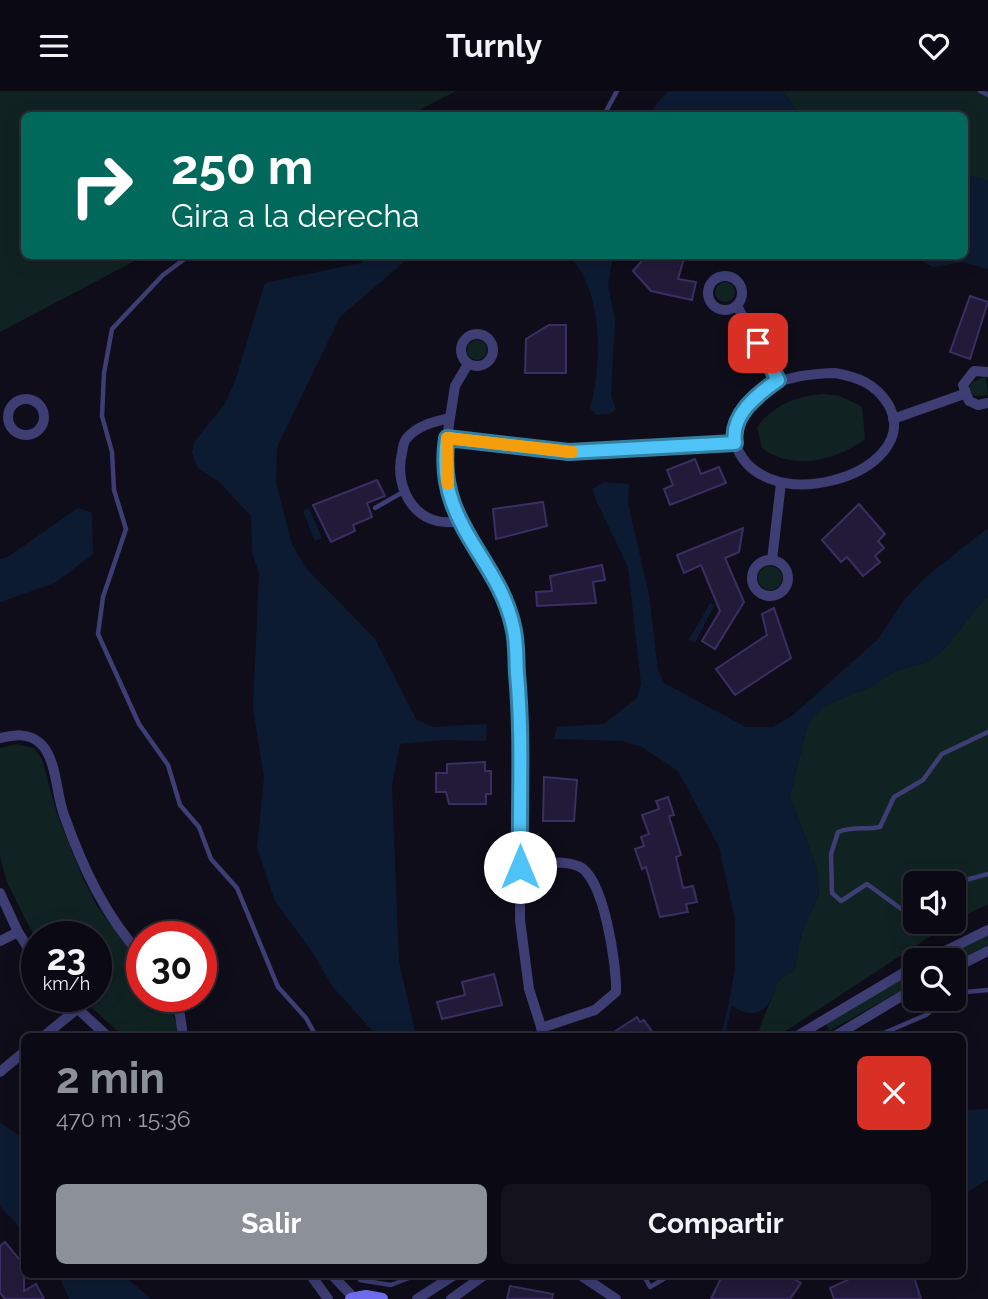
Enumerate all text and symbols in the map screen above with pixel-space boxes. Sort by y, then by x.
icon: menu [35,27,73,65]
text: Turnly [446,27,542,64]
icon: heart [915,27,953,65]
text: 250 m [171,138,313,195]
icon: right [56,140,147,231]
text: Gira a la derecha [171,197,419,234]
pin [728,313,788,373]
icon: arrive [739,324,777,362]
position arrow [483,830,557,904]
map controls [903,871,966,1011]
button: sound [903,871,966,934]
speed limit sign: 30 [126,921,217,1012]
text: 23 [47,937,86,978]
button: search [903,948,966,1011]
text: km/h [43,973,90,994]
text: 2 min [56,1054,165,1103]
button: close [857,1056,931,1130]
text: 470 m · 15:36 [56,1105,191,1132]
button: Salir [56,1184,487,1264]
button: Compartir [501,1184,931,1264]

